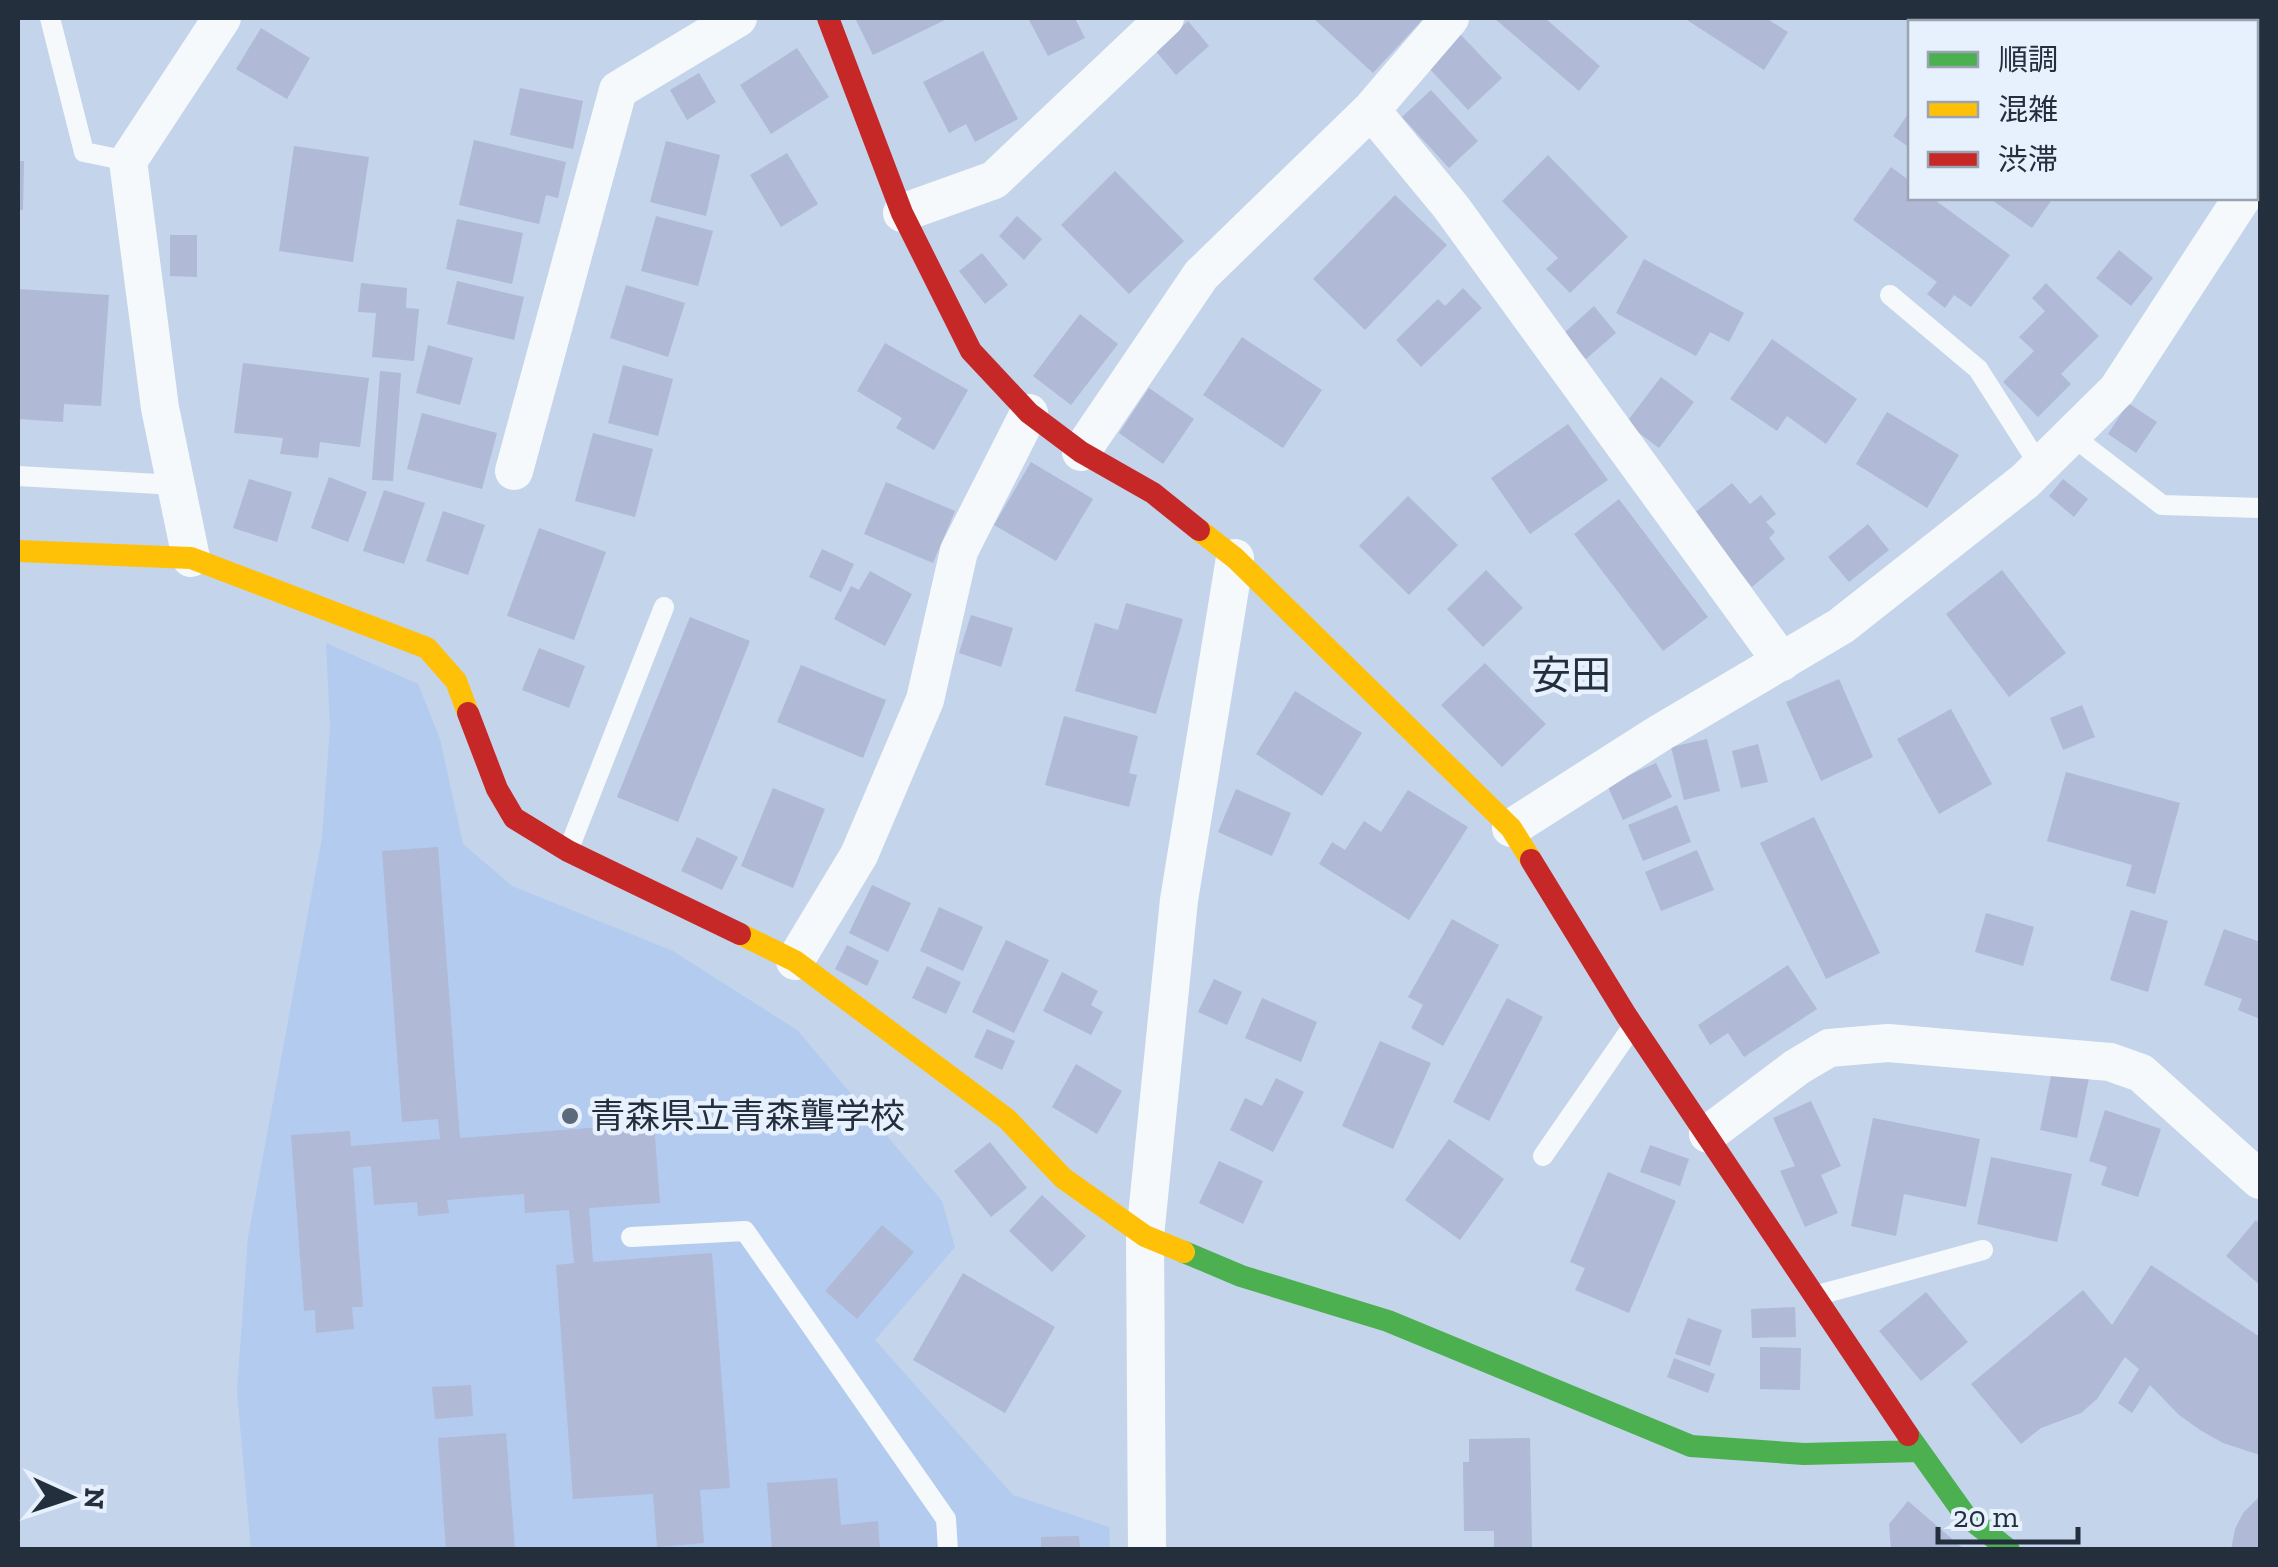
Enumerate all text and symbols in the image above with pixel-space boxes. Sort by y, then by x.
legend [1908,20,2258,200]
text: 順調 [1998,42,2058,78]
text: 混雑 [1998,92,2058,128]
text: 渋滞 [1998,142,2058,178]
district label: 安田 [1531,651,1611,699]
place label: 青森県立青森聾学校 [590,1095,905,1137]
marker: 青森県立青森聾学校 [559,1105,581,1127]
north arrow [20,1447,120,1547]
scale bar [1938,1482,2078,1544]
text: N [77,1487,112,1510]
text: 20 m [1953,1499,2019,1535]

